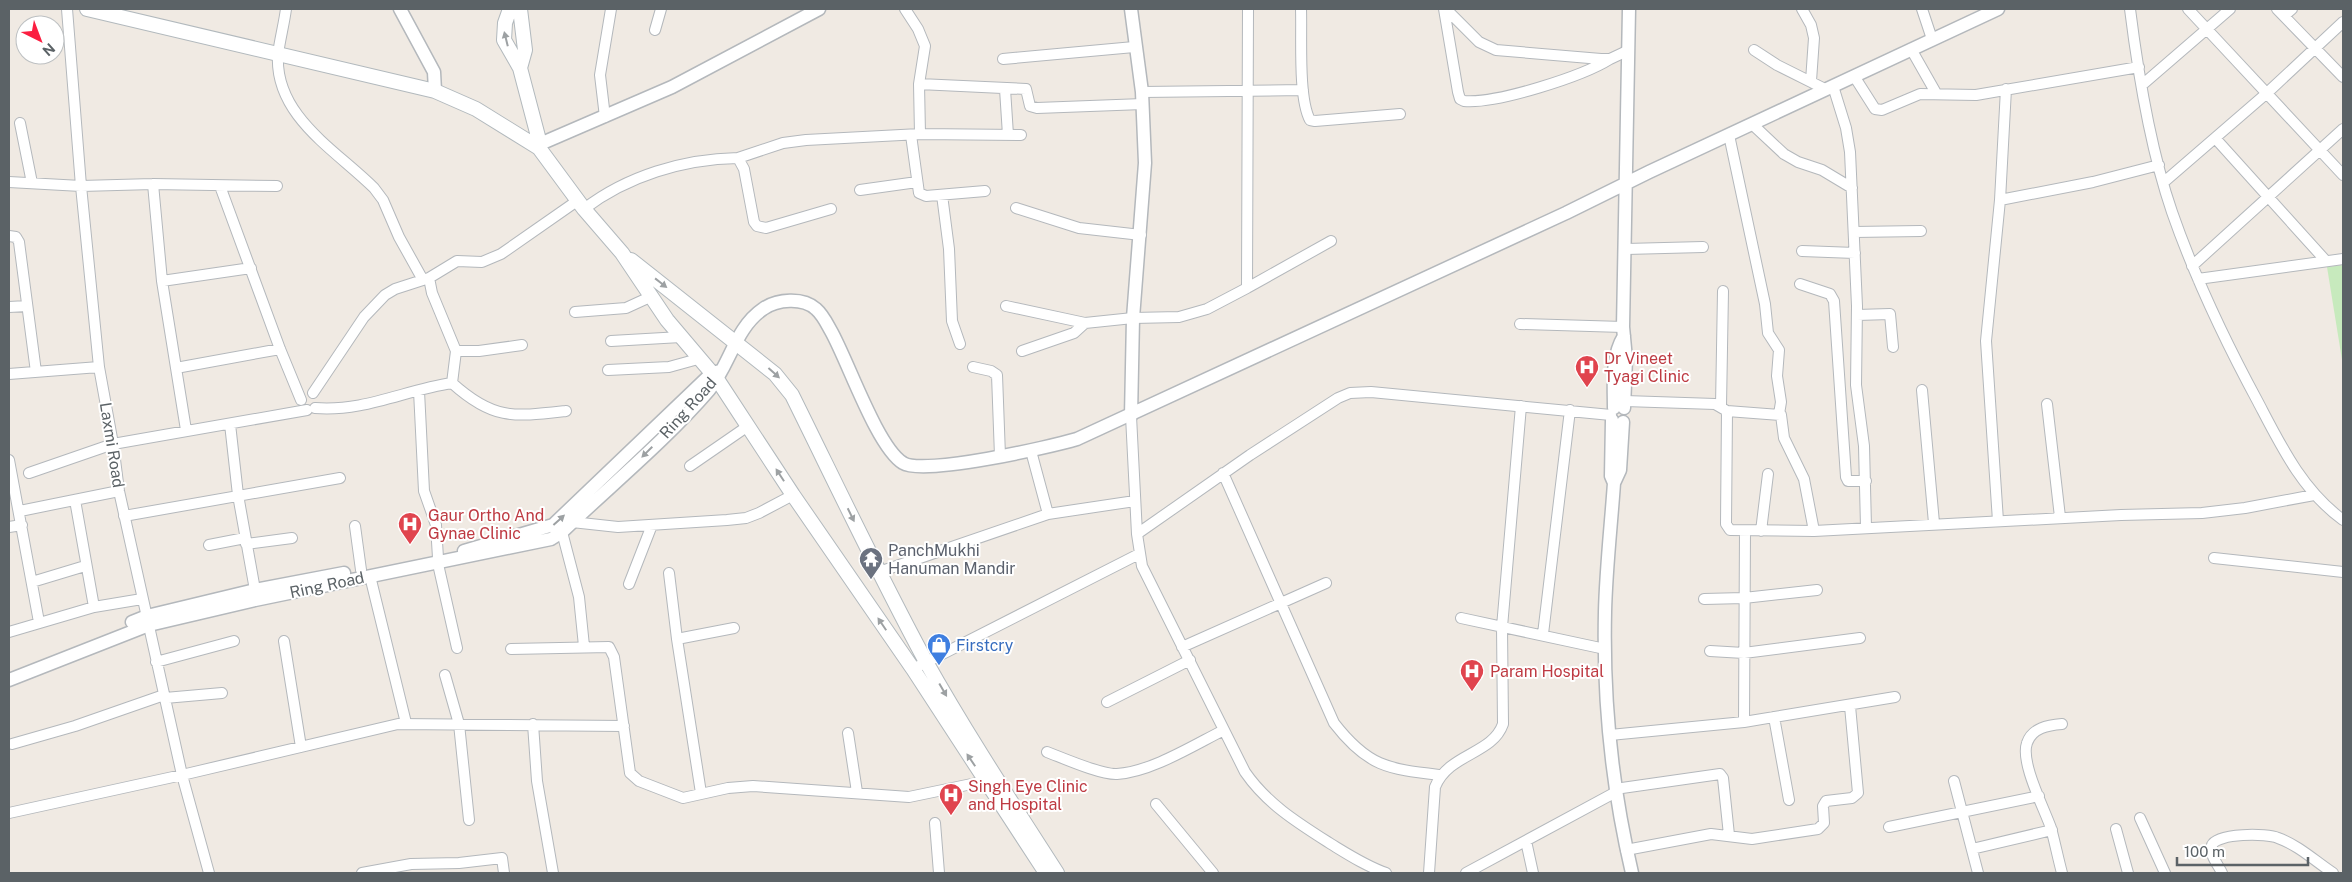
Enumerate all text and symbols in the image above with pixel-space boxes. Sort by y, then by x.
north arrow [15,15,65,65]
one-way arrow [502,32,510,47]
text: N [39,40,58,59]
one-way arrow [654,278,667,289]
place label: Dr Vineet Tyagi Clinic [1604,349,1690,386]
hospital icon: Dr Vineet Tyagi Clinic [1574,354,1600,388]
one-way arrow [767,367,779,379]
street label: Ring Road [656,373,720,443]
street label: Laxmi Road [96,401,128,489]
one-way arrow [642,446,654,458]
one-way arrow [776,469,785,482]
place label: Gaur Ortho And Gynae Clinic [428,506,544,543]
one-way arrow [847,508,855,522]
hospital icon: Gaur Ortho And Gynae Clinic [397,511,423,545]
one-way arrow [553,514,565,526]
place label: PanchMukhi Hanuman Mandir [888,541,1016,578]
temple icon: PanchMukhi Hanuman Mandir [858,546,884,580]
street label: Ring Road [288,568,366,602]
one-way arrow [877,617,887,630]
shop icon: Firstcry [926,632,952,666]
place label: Firstcry [956,636,1014,655]
hospital icon: Param Hospital [1459,658,1485,692]
place label: Param Hospital [1490,662,1604,681]
one-way arrow [938,683,947,696]
one-way arrow [966,753,976,767]
place label: Singh Eye Clinic and Hospital [968,777,1088,814]
hospital icon: Singh Eye Clinic and Hospital [938,782,964,816]
scale bar [2177,834,2308,866]
text: 100 m [2184,843,2225,860]

